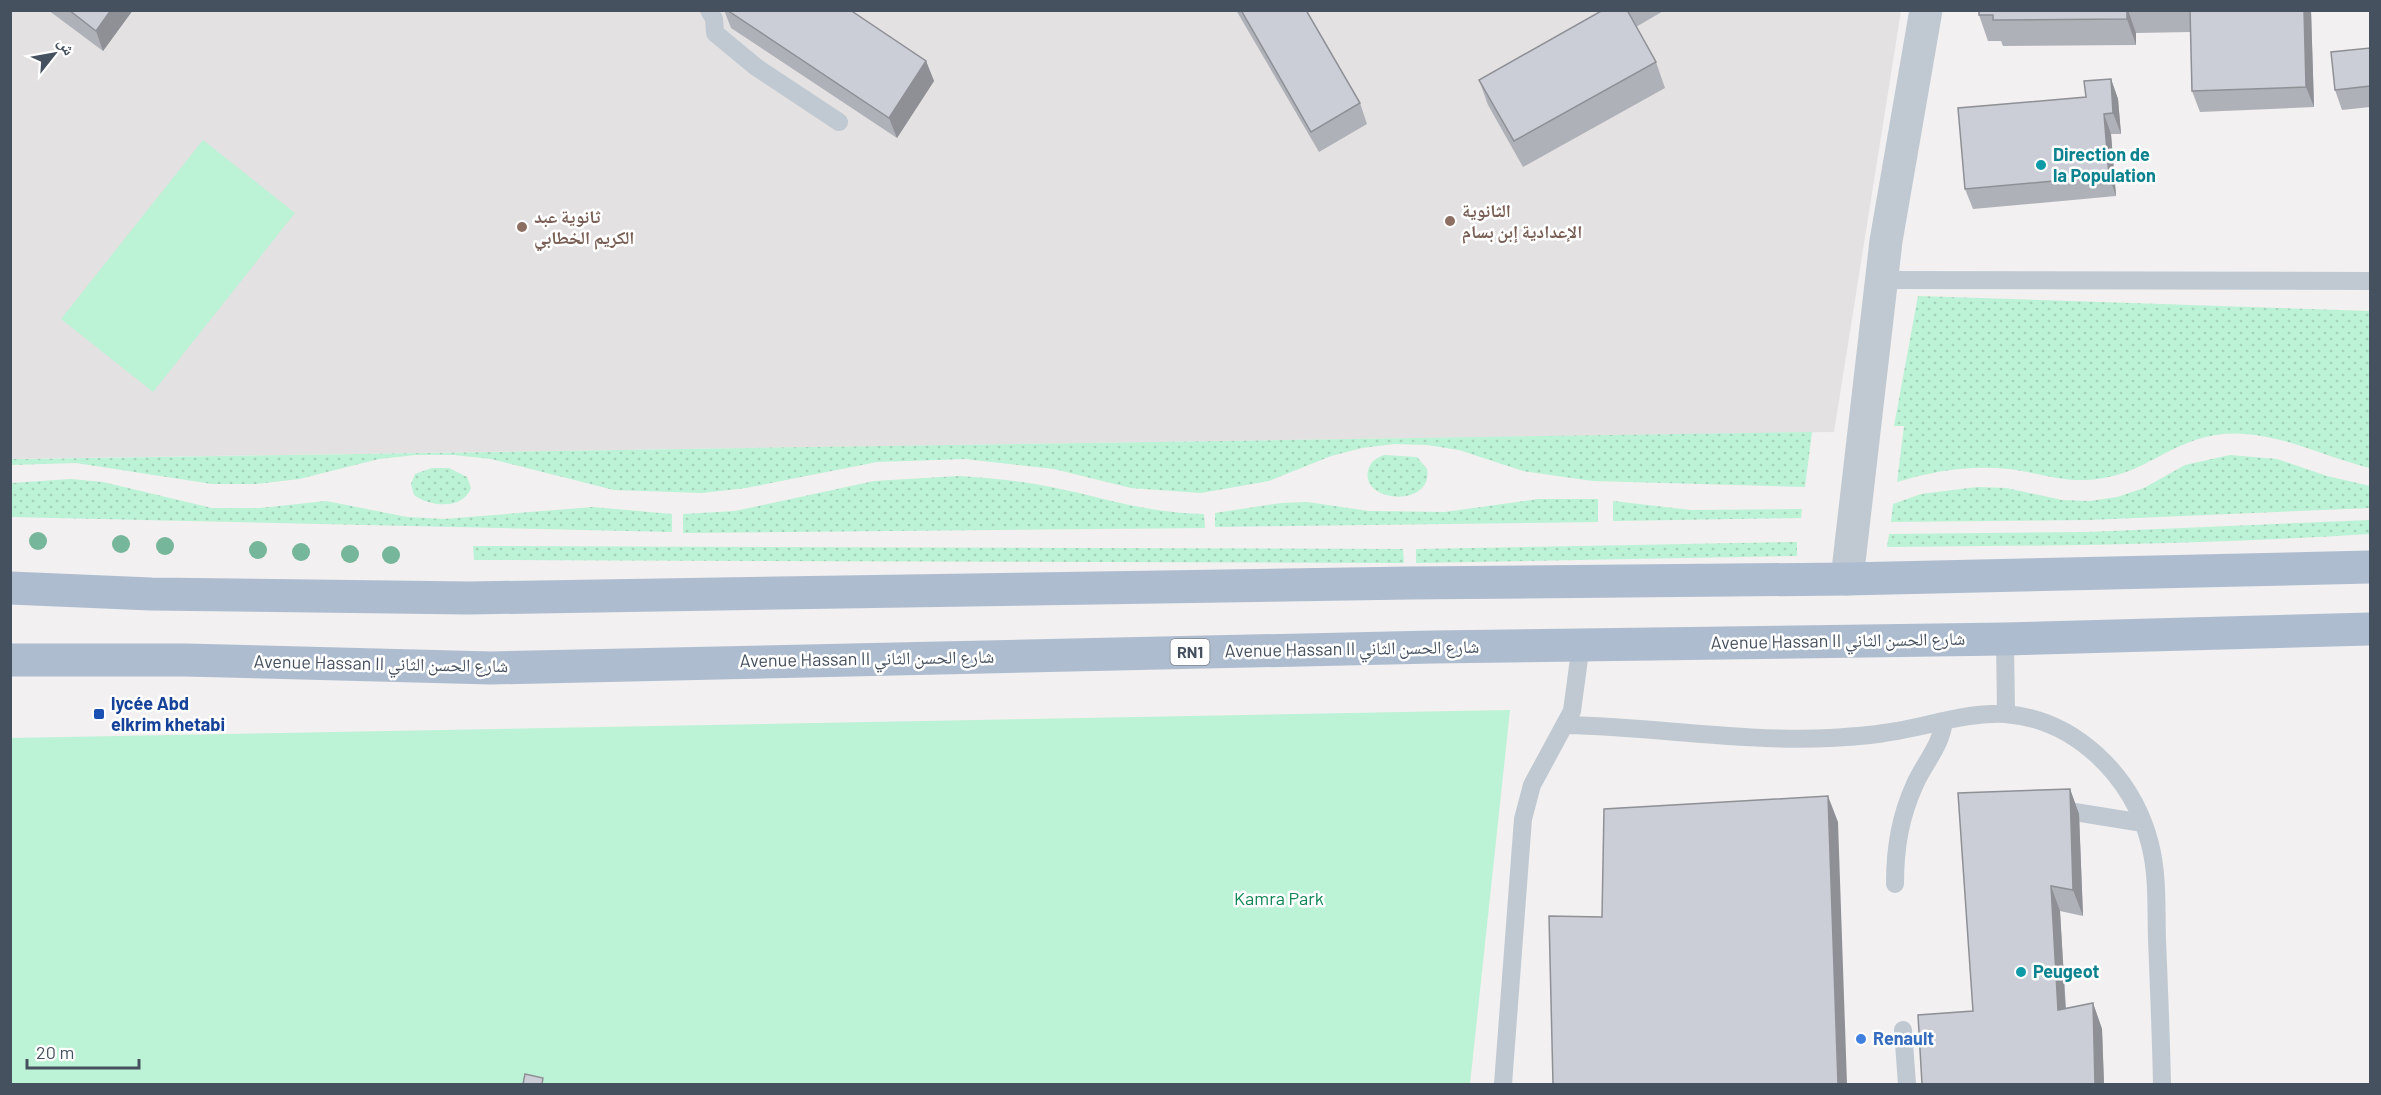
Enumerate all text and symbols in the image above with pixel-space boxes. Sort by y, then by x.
north arrow [24,24,84,84]
text: ش [54,34,80,59]
place label: Direction de la Population [2053,143,2156,186]
marker: Direction de la Population [2034,158,2048,172]
place label: الثانوية الإعدادية إبن بسام [1462,199,1582,244]
place label: ثانوية عبد الكريم الخطابي [534,205,634,252]
marker: الثانوية الإعدادية إبن بسام [1443,214,1457,228]
marker: ثانوية عبد الكريم الخطابي [515,220,529,234]
street label: Avenue Hassan II شارع الحسن الثاني [1710,627,1966,658]
street label: Avenue Hassan II شارع الحسن الثاني [1224,635,1480,666]
road number: RN1 [1170,639,1210,665]
street label: Avenue Hassan II شارع الحسن الثاني [739,645,995,676]
street label: Avenue Hassan II شارع الحسن الثاني [253,650,509,681]
place label: lycée Abd elkrim khetabi [111,692,225,735]
marker: lycée Abd elkrim khetabi [92,707,106,721]
park label: Kamra Park [1234,887,1324,909]
place label: Peugeot [2033,960,2099,982]
marker: Peugeot [2014,965,2028,979]
place label: Renault [1873,1027,1934,1049]
scale bar [27,1032,140,1070]
marker: Renault [1854,1032,1868,1046]
text: 20 m [36,1041,74,1063]

